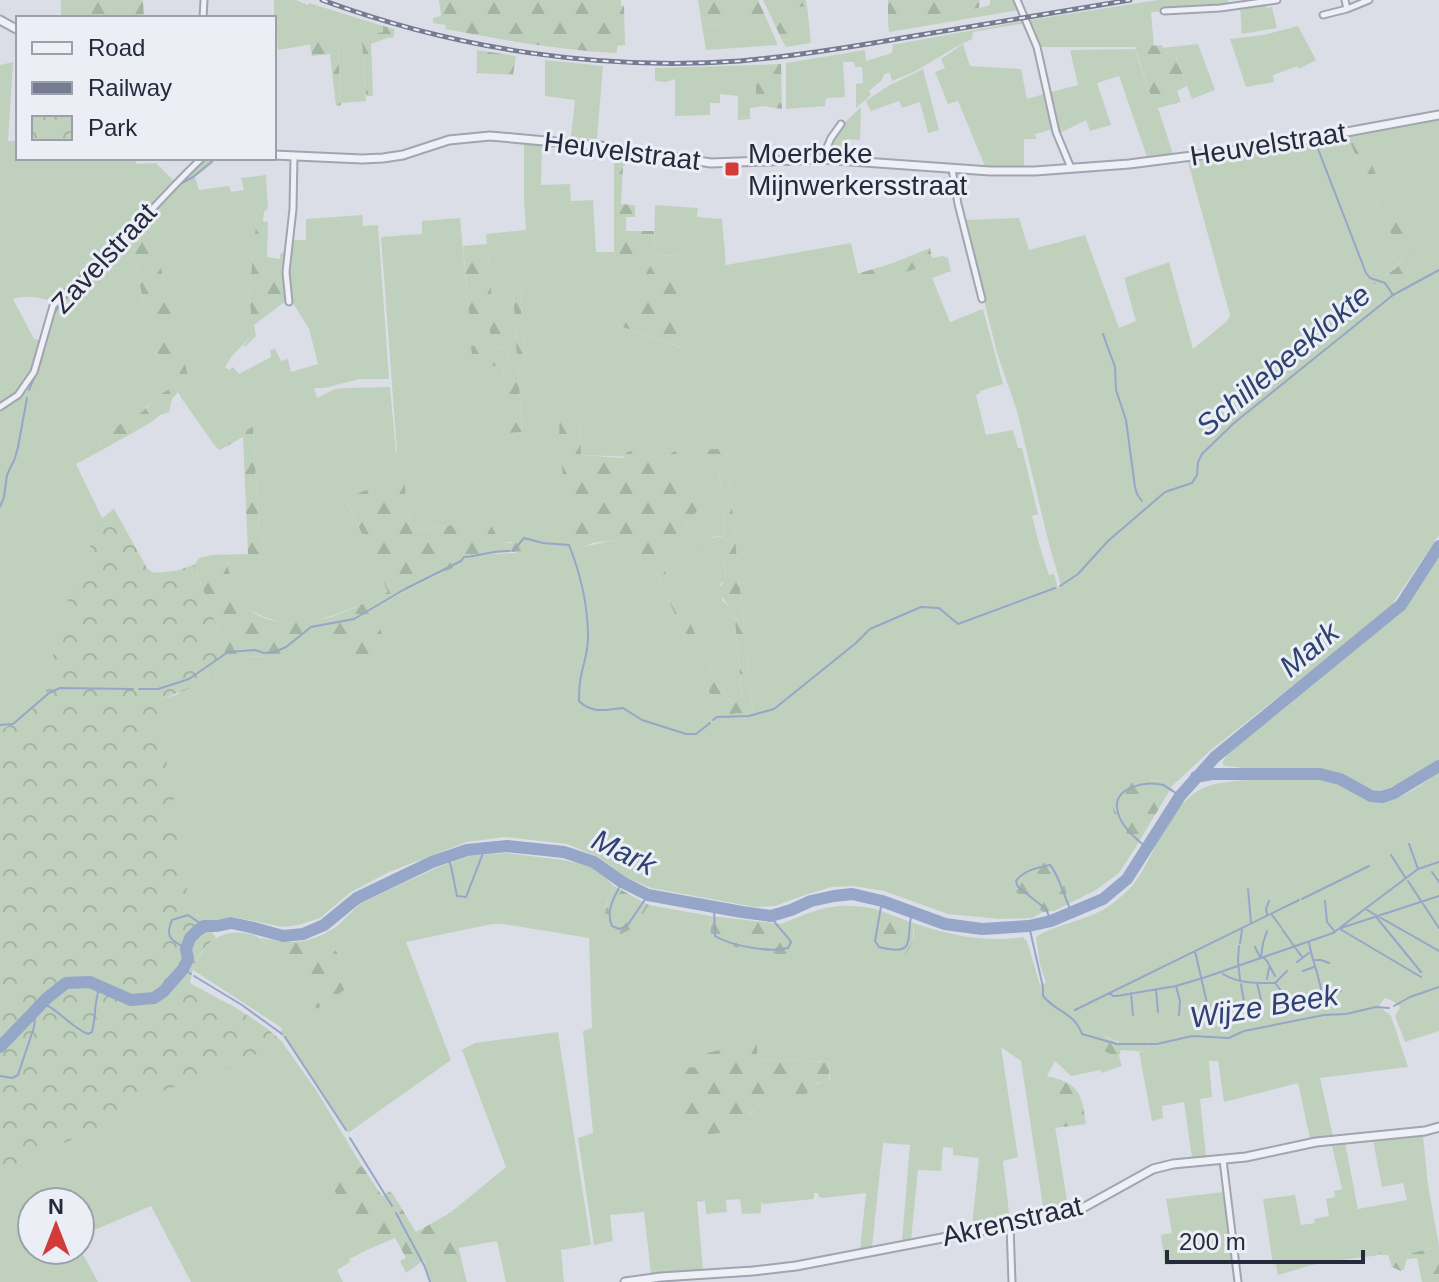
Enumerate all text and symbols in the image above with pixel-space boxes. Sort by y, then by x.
legend [16,16,276,160]
text: Road [88,34,145,61]
text: Railway [88,74,172,101]
text: Park [88,114,138,141]
street label: Heuvelstraat [1188,116,1348,172]
street label: Heuvelstraat [542,126,702,176]
place label: Moerbeke Mijnwerkersstraat [748,138,968,201]
marker: Moerbeke Mijnwerkersstraat [723,160,741,178]
street label: Zavelstraat [45,197,163,319]
water label: Schillebeeklokte [1189,278,1377,442]
water label: Mark [1273,614,1347,683]
water label: Mark [587,823,663,882]
water label: Wijze Beek [1187,978,1343,1034]
north arrow [16,1186,96,1266]
street label: Akrenstraat [939,1190,1085,1252]
text: N [48,1194,64,1219]
scale bar [1167,1214,1363,1264]
text: 200 m [1179,1228,1246,1255]

